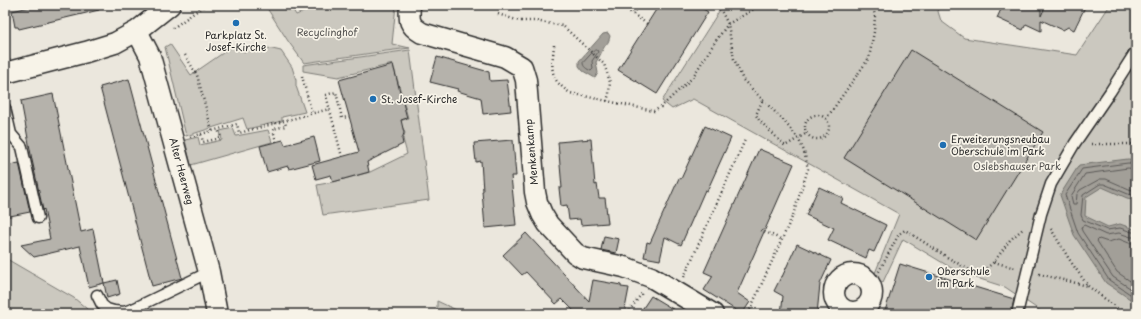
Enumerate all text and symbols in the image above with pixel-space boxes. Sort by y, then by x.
marker: Parkplatz St. Josef-Kirche [231,18,241,28]
park label: Recyclinghof [297,24,358,40]
place label: Parkplatz St. Josef-Kirche [205,27,267,54]
place label: St. Josef-Kirche [381,91,457,106]
marker: St. Josef-Kirche [368,94,378,104]
street label: Menkenkamp [520,118,541,186]
place label: Erweiterungsneubau Oberschule im Park [951,131,1050,158]
street label: Alter Heerweg [166,136,199,206]
marker: Erweiterungsneubau Oberschule im Park [938,140,948,150]
park label: Oslebshauser Park [973,158,1061,173]
place label: Oberschule im Park [937,263,991,290]
marker: Oberschule im Park [924,272,934,282]

